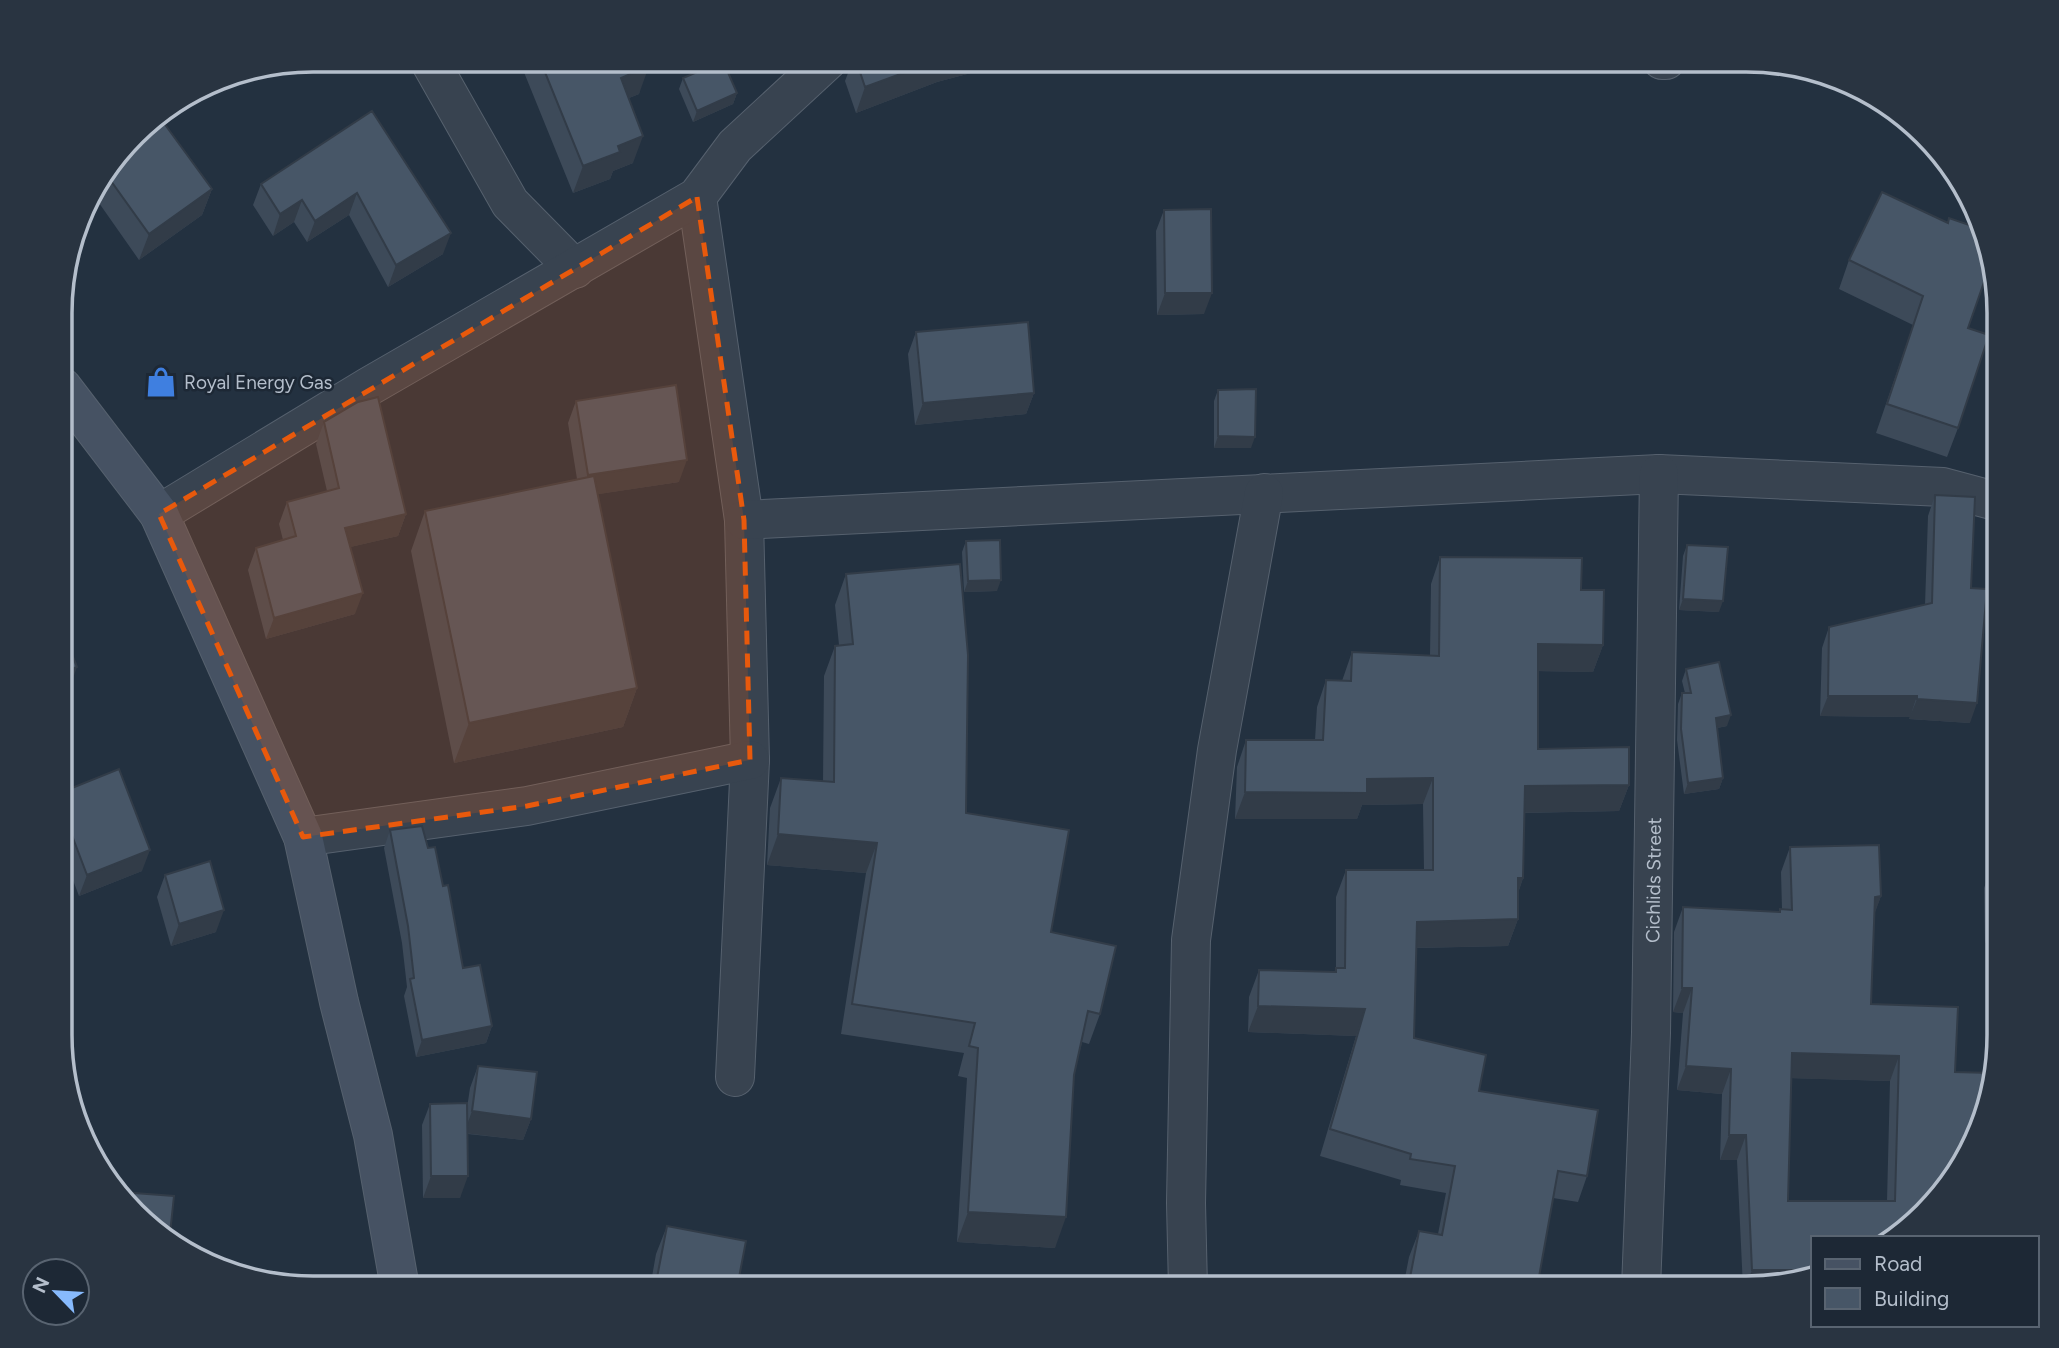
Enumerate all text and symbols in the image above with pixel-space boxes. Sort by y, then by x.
shop icon: Royal Energy Gas [144,365,178,399]
place label: Royal Energy Gas [184,371,333,394]
street label: Cichlids Street [1641,817,1666,943]
legend [1811,1236,2038,1327]
text: Road [1874,1251,1922,1276]
north arrow [21,1257,91,1327]
text: N [28,1274,55,1297]
text: Building [1874,1286,1949,1311]

